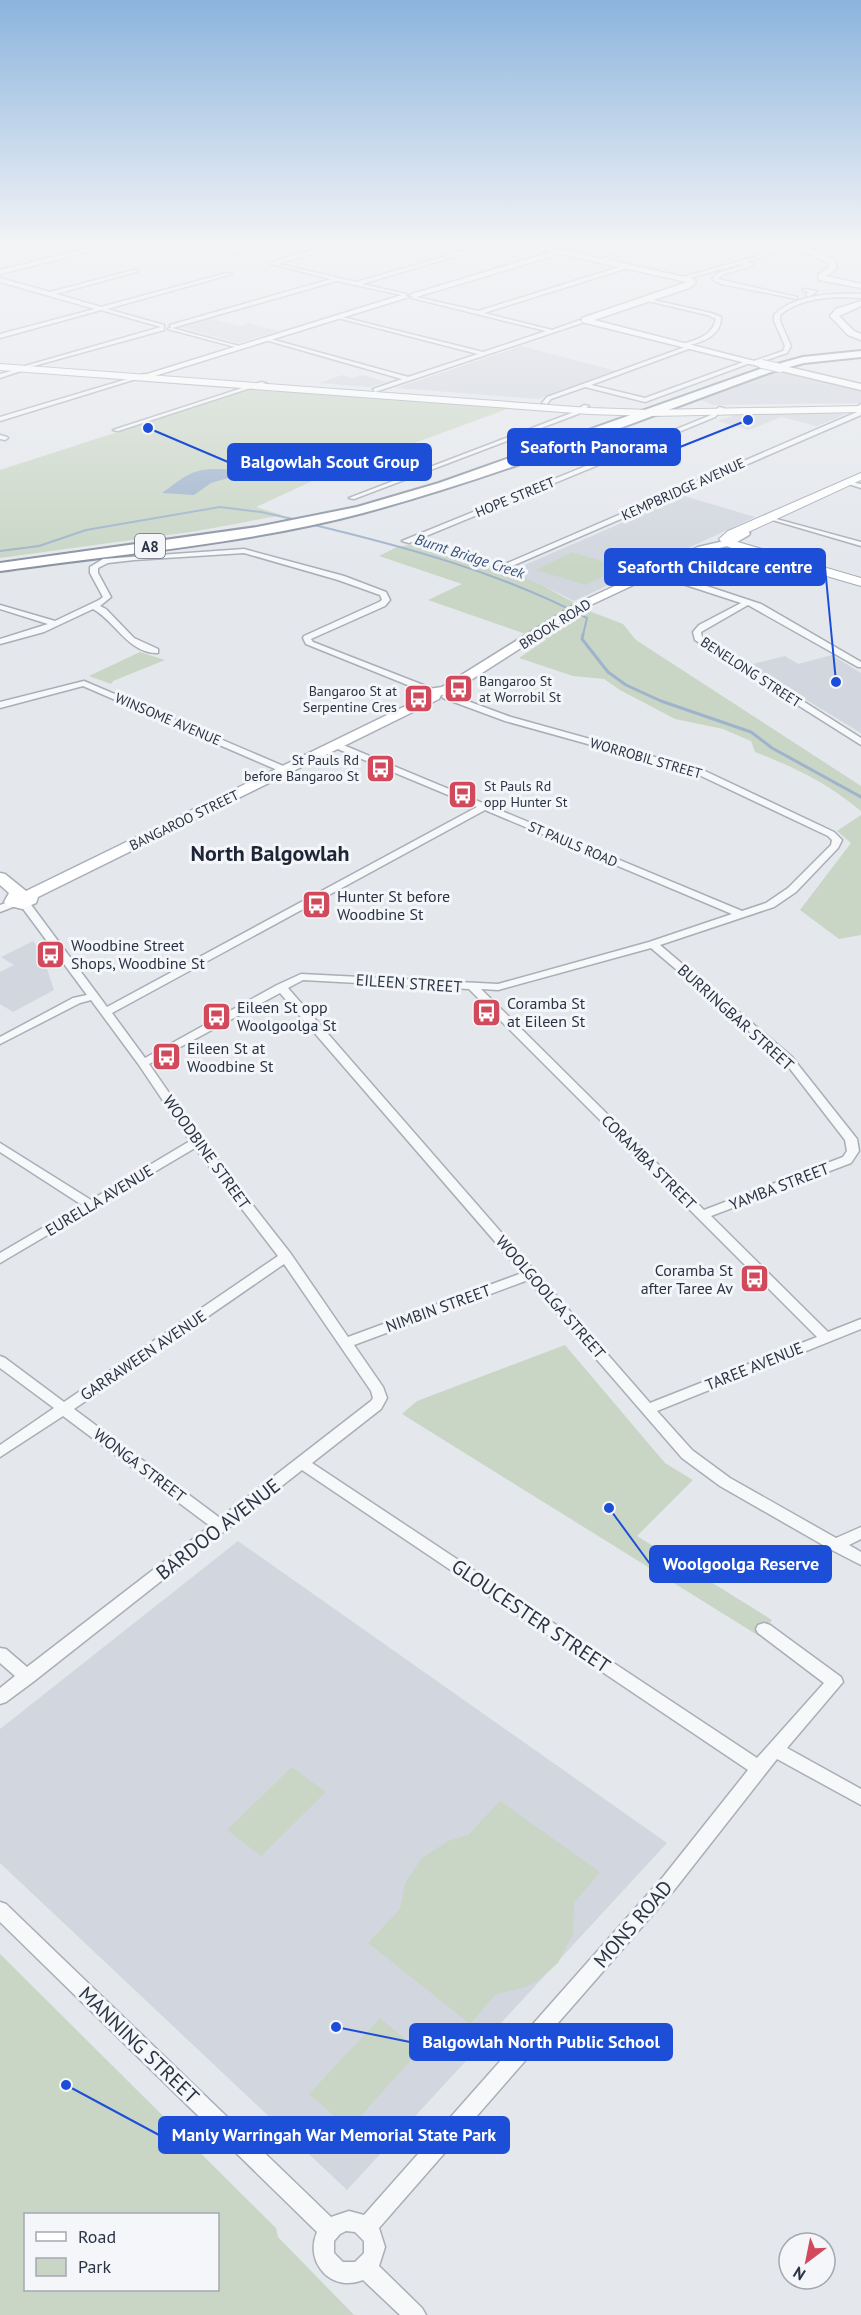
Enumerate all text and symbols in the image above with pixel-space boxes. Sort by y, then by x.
callout: Seaforth Panorama [508,429,680,465]
text: Seaforth Panorama [520,435,668,458]
callout: Balgowlah Scout Group [228,444,431,480]
text: Balgowlah Scout Group [241,450,420,473]
street label: KEMPBRIDGE AVENUE [619,454,747,524]
street label: HOPE STREET [473,473,558,521]
water label: Burnt Bridge Creek [413,529,528,583]
road number: A8 [135,534,165,558]
callout: Seaforth Childcare centre [605,549,825,585]
text: Seaforth Childcare centre [618,555,812,578]
street label: BROOK ROAD [516,595,594,653]
street label: BENELONG STREET [697,633,805,711]
place label: Bangaroo St at Worrobil St [479,672,561,706]
bus stop icon: Bangaroo St at Worrobil St [442,673,474,705]
place label: Bangaroo St at Serpentine Cres [303,682,397,716]
bus stop icon: Bangaroo St at Serpentine Cres [402,683,434,715]
street label: WINSOME AVENUE [112,689,224,749]
street label: WORROBIL STREET [588,733,704,783]
place label: St Pauls Rd before Bangaroo St [244,751,359,785]
bus stop icon: St Pauls Rd before Bangaroo St [364,752,396,784]
place label: St Pauls Rd opp Hunter St [484,777,568,811]
bus stop icon: St Pauls Rd opp Hunter St [447,778,479,810]
street label: BANGAROO STREET [126,786,242,854]
street label: ST PAULS ROAD [526,817,620,871]
district label: North Balgowlah [191,839,349,867]
place label: Hunter St before Woodbine St [337,886,450,924]
bus stop icon: Hunter St before Woodbine St [300,889,332,921]
place label: Woodbine Street Shops, Woodbine St [71,935,205,973]
bus stop icon: Woodbine Street Shops, Woodbine St [34,938,66,970]
street label: BURRINGBAR STREET [674,960,798,1075]
street label: EILEEN STREET [355,969,463,997]
place label: Coramba St at Eileen St [507,993,586,1031]
bus stop icon: Coramba St at Eileen St [470,996,502,1028]
place label: Eileen St opp Woolgoolga St [237,997,337,1035]
bus stop icon: Eileen St opp Woolgoolga St [200,1000,232,1032]
place label: Eileen St at Woodbine St [187,1038,274,1076]
bus stop icon: Eileen St at Woodbine St [150,1041,182,1073]
street label: WOODBINE STREET [159,1091,255,1213]
street label: CORAMBA STREET [597,1110,701,1214]
street label: YAMBA STREET [726,1158,832,1214]
street label: EURELLA AVENUE [41,1160,157,1240]
street label: WOOLGOOLGA STREET [492,1231,610,1363]
place label: Coramba St after Taree Av [641,1260,734,1298]
bus stop icon: Coramba St after Taree Av [738,1263,770,1295]
street label: NIMBIN STREET [383,1280,493,1336]
street label: GARRAWEEN AVENUE [76,1305,210,1405]
street label: TAREE AVENUE [702,1337,806,1395]
street label: WONGA STREET [90,1424,190,1506]
street label: BARDOO AVENUE [151,1472,285,1586]
callout: Woolgoolga Reserve [650,1546,831,1582]
text: Woolgoolga Reserve [663,1552,819,1575]
street label: GLOUCESTER STREET [447,1553,615,1679]
street label: MONS ROAD [588,1875,678,1973]
street label: MANNING STREET [73,1981,205,2109]
callout: Balgowlah North Public School [410,2024,672,2060]
text: Balgowlah North Public School [422,2030,660,2053]
callout: Manly Warringah War Memorial State Park [159,2117,509,2153]
text: Manly Warringah War Memorial State Park [172,2123,496,2146]
legend [24,2213,219,2291]
text: Road [78,2225,116,2248]
north arrow [777,2231,837,2291]
text: Park [78,2255,111,2278]
text: N [789,2262,809,2285]

